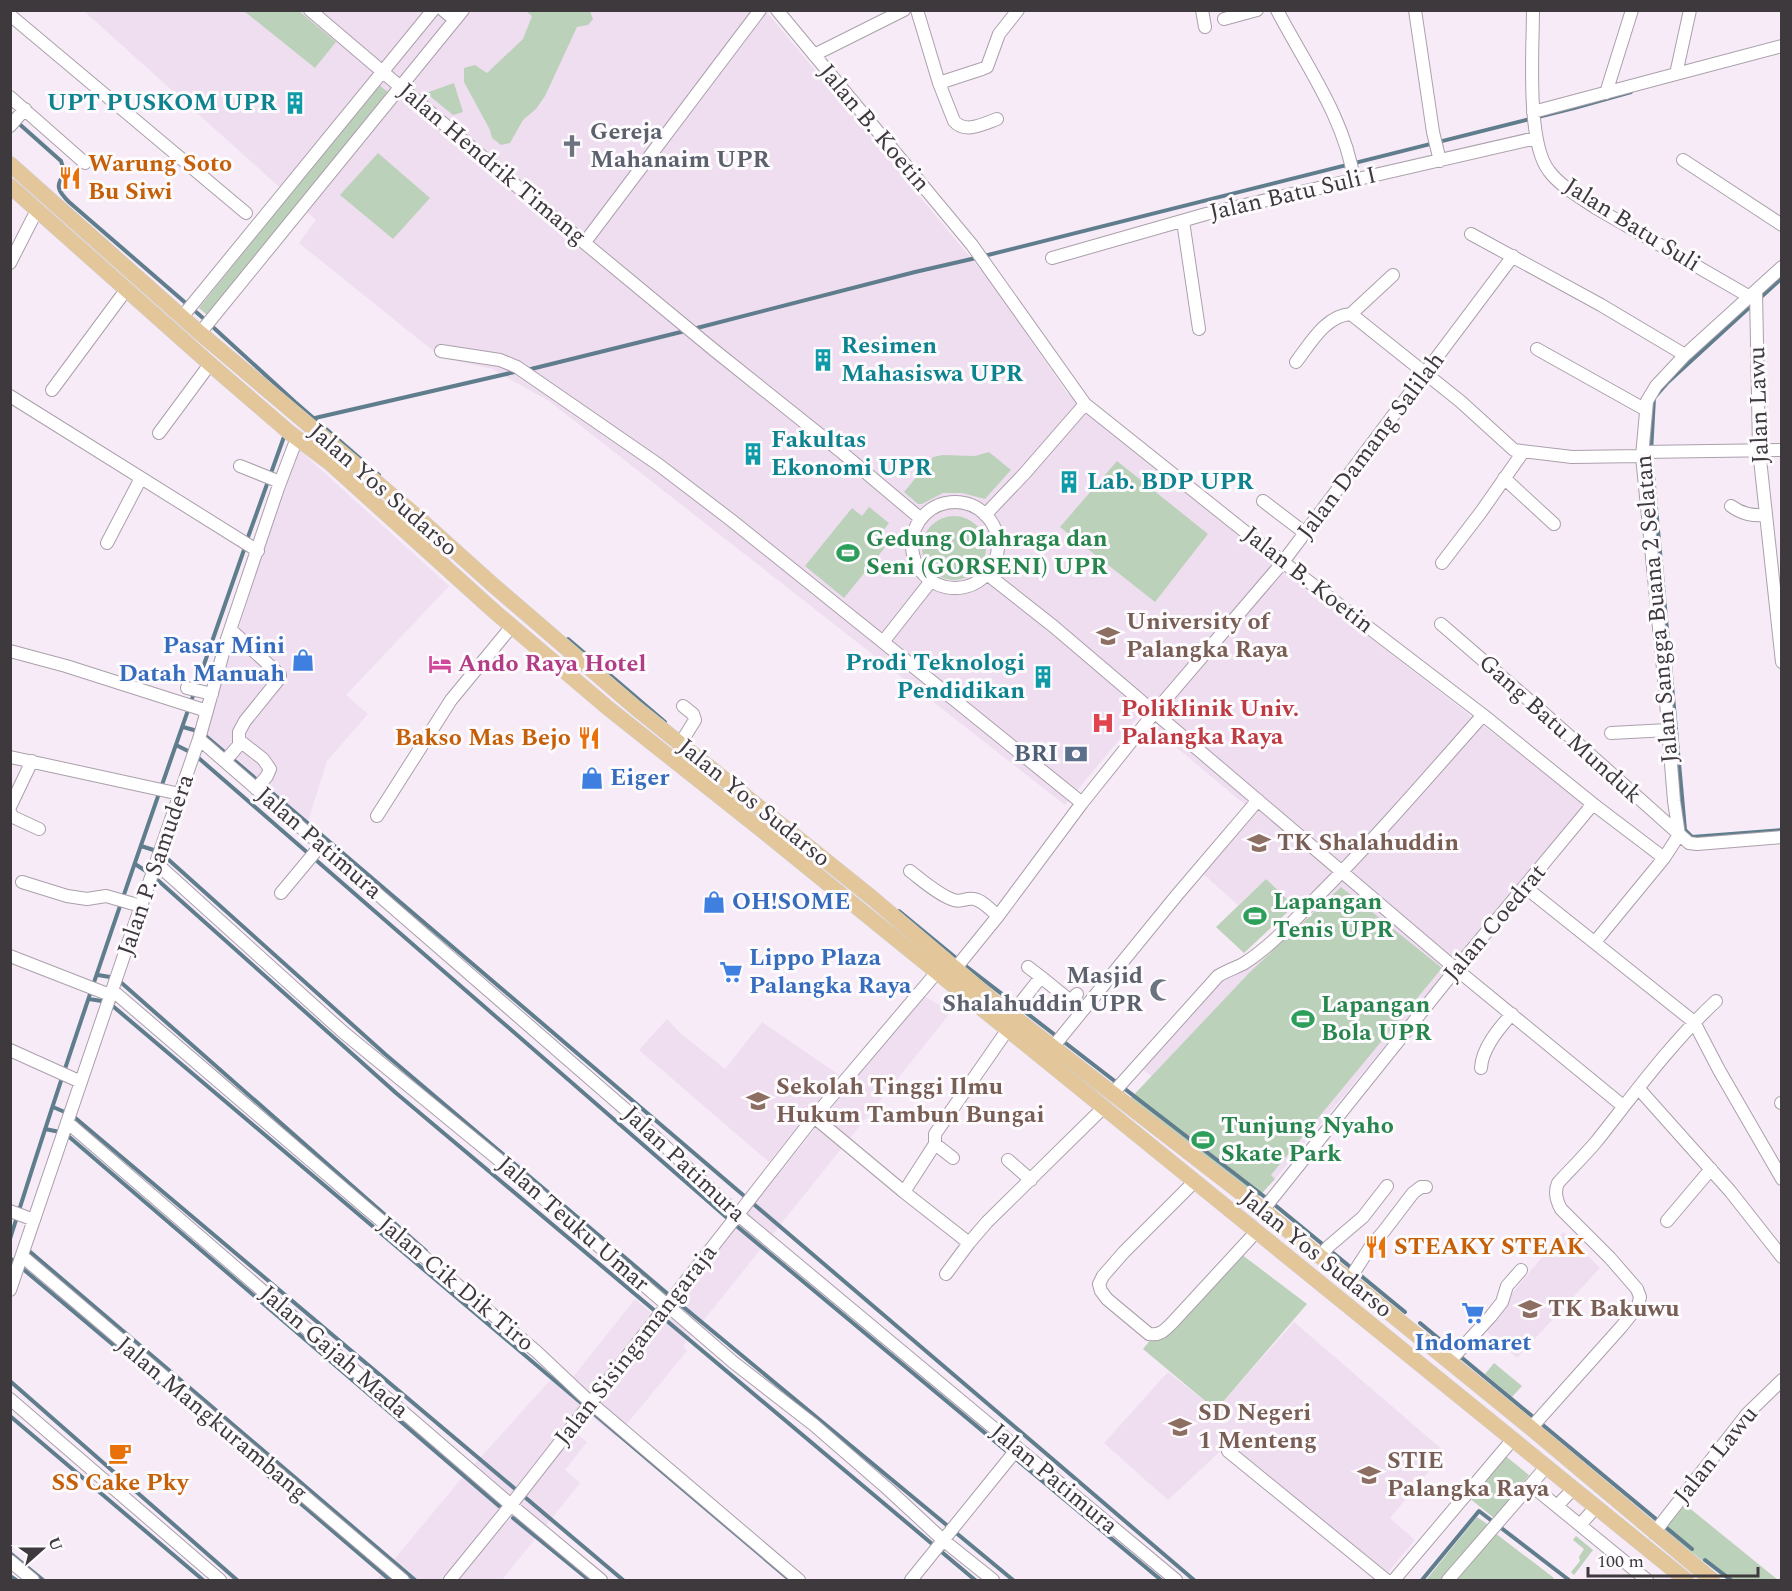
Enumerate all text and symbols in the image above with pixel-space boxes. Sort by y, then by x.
street label: Jalan B. Koetin [809,56,939,200]
street label: Jalan Hendrik Timang [390,74,594,254]
place label: UPT PUSKOM UPR [47,85,278,121]
building icon: UPT PUSKOM UPR [282,90,308,116]
place label: Gereja Mahanaim UPR [590,114,771,178]
church icon: Gereja Mahanaim UPR [559,133,585,159]
place label: Warung Soto Bu Siwi [88,146,232,210]
street label: Jalan Batu Suli I [1206,157,1380,231]
restaurant icon: Warung Soto Bu Siwi [57,165,83,191]
street label: Jalan Batu Suli [1557,169,1707,281]
place label: Resimen Mahasiswa UPR [841,328,1024,392]
street label: Jalan Damang Salilah [1288,345,1454,547]
street label: Jalan Lawu [1739,346,1779,464]
building icon: Resimen Mahasiswa UPR [810,347,836,373]
street label: Jalan Yos Sudarso [300,415,466,565]
place label: Fakultas Ekonomi UPR [771,422,933,486]
building icon: Fakultas Ekonomi UPR [740,441,766,467]
street label: Jalan Sangga Buana 2 Selatan [1626,453,1688,765]
place label: Lab. BDP UPR [1087,464,1254,500]
building icon: Lab. BDP UPR [1056,469,1082,495]
street label: Jalan B. Koetin [1235,517,1381,643]
place label: Gedung Olahraga dan Seni (GORSENI) UPR [866,521,1108,585]
sports icon: Gedung Olahraga dan Seni (GORSENI) UPR [835,540,861,566]
place label: University of Palangka Raya [1126,604,1289,668]
school or university icon: University of Palangka Raya [1095,623,1121,649]
place label: Pasar Mini Datah Manuah [119,628,285,692]
place label: Prodi Teknologi Pendidikan [845,645,1025,709]
place label: Ando Raya Hotel [458,646,646,682]
street label: Gang Batu Munduk [1470,646,1650,812]
shop icon: Pasar Mini Datah Manuah [290,647,316,673]
hotel icon: Ando Raya Hotel [427,651,453,677]
building icon: Prodi Teknologi Pendidikan [1030,664,1056,690]
place label: Poliklinik Univ. Palangka Raya [1121,691,1299,755]
hospital icon: Poliklinik Univ. Palangka Raya [1090,710,1116,736]
place label: Bakso Mas Bejo [395,720,571,756]
restaurant icon: Bakso Mas Bejo [576,725,602,751]
street label: Jalan Yos Sudarso [670,730,838,876]
place label: BRI [1014,736,1058,772]
bank icon: BRI [1063,741,1089,767]
place label: Eiger [610,760,670,796]
shop icon: Eiger [579,765,605,791]
street label: Jalan P. Samudera [108,769,204,961]
street label: Jalan Patimura [248,778,390,908]
place label: TK Shalahuddin [1277,825,1459,861]
school or university icon: TK Shalahuddin [1246,830,1272,856]
street label: Jalan Coedrat [1435,856,1555,990]
place label: OH!SOME [732,884,851,920]
place label: Lapangan Tenis UPR [1273,884,1394,948]
shop icon: OH!SOME [701,889,727,915]
sports icon: Lapangan Tenis UPR [1242,903,1268,929]
place label: Lippo Plaza Palangka Raya [749,940,912,1004]
place label: Masjid Shalahuddin UPR [942,958,1144,1022]
supermarket icon: Lippo Plaza Palangka Raya [718,959,744,985]
mosque icon: Masjid Shalahuddin UPR [1148,977,1174,1003]
place label: Lapangan Bola UPR [1321,987,1432,1051]
sports icon: Lapangan Bola UPR [1290,1006,1316,1032]
place label: Sekolah Tinggi Ilmu Hukum Tambun Bungai [776,1069,1044,1133]
school or university icon: Sekolah Tinggi Ilmu Hukum Tambun Bungai [745,1088,771,1114]
street label: Jalan Patimura [614,1097,754,1231]
place label: Tunjung Nyaho Skate Park [1221,1108,1394,1172]
sports icon: Tunjung Nyaho Skate Park [1190,1127,1216,1153]
street label: Jalan Teuku Umar [489,1147,657,1301]
street label: Jalan Yos Sudarso [1232,1181,1400,1327]
street label: Jalan Cik Dik Tiro [370,1208,542,1360]
place label: STEAKY STEAK [1394,1229,1586,1265]
restaurant icon: STEAKY STEAK [1363,1234,1389,1260]
street label: Jalan Sisingamangaraja [546,1236,726,1453]
street label: Jalan Gajah Mada [251,1277,417,1427]
place label: TK Bakuwu [1548,1291,1679,1327]
school or university icon: TK Bakuwu [1517,1296,1543,1322]
supermarket icon: Indomaret [1460,1300,1486,1326]
place label: Indomaret [1414,1325,1532,1361]
street label: Jalan Mangkurambang [108,1328,316,1510]
place label: SD Negeri 1 Menteng [1198,1395,1317,1459]
street label: Jalan Lawu [1665,1398,1767,1512]
school or university icon: SD Negeri 1 Menteng [1167,1414,1193,1440]
street label: Jalan Patimura [982,1415,1126,1543]
cafe icon: SS Cake Pky [107,1440,133,1466]
place label: STIE Palangka Raya [1387,1443,1550,1507]
school or university icon: STIE Palangka Raya [1356,1462,1382,1488]
place label: SS Cake Pky [51,1465,190,1501]
north arrow [12,1519,72,1579]
text: U [41,1533,69,1555]
scale bar [1588,1540,1758,1578]
text: 100 m [1597,1548,1644,1575]

